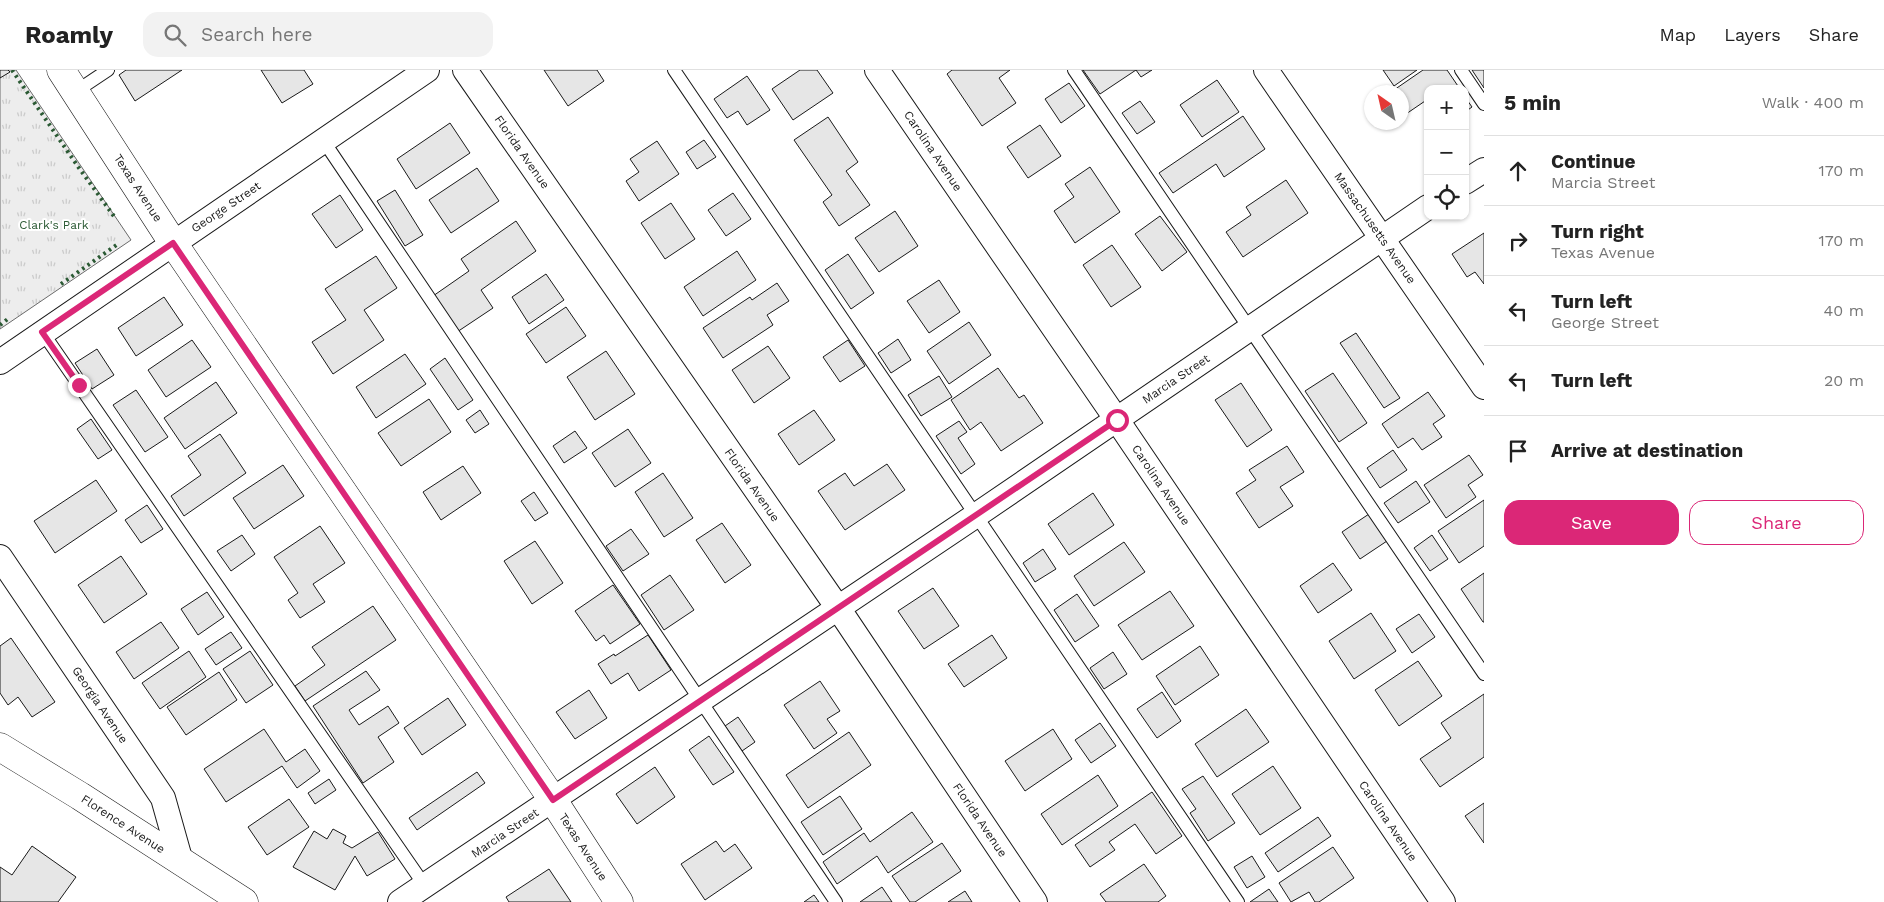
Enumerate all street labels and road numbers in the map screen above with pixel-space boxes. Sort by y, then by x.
street label: Carolina Avenue [901,108,965,194]
street label: Florida Avenue [491,113,553,191]
street label: Texas Avenue [111,151,165,225]
street label: Massachusetts Avenue [1331,170,1419,286]
street label: George Street [189,179,263,235]
street label: Marcia Street [1140,351,1212,407]
street label: Carolina Avenue [1129,442,1193,528]
street label: Florida Avenue [721,446,783,524]
street label: Georgia Avenue [69,664,131,746]
street label: Carolina Avenue [1356,778,1420,864]
street label: Florida Avenue [950,780,1010,860]
street label: Florence Avenue [79,792,168,856]
street label: Marcia Street [469,805,541,861]
street label: Texas Avenue [556,810,610,884]

